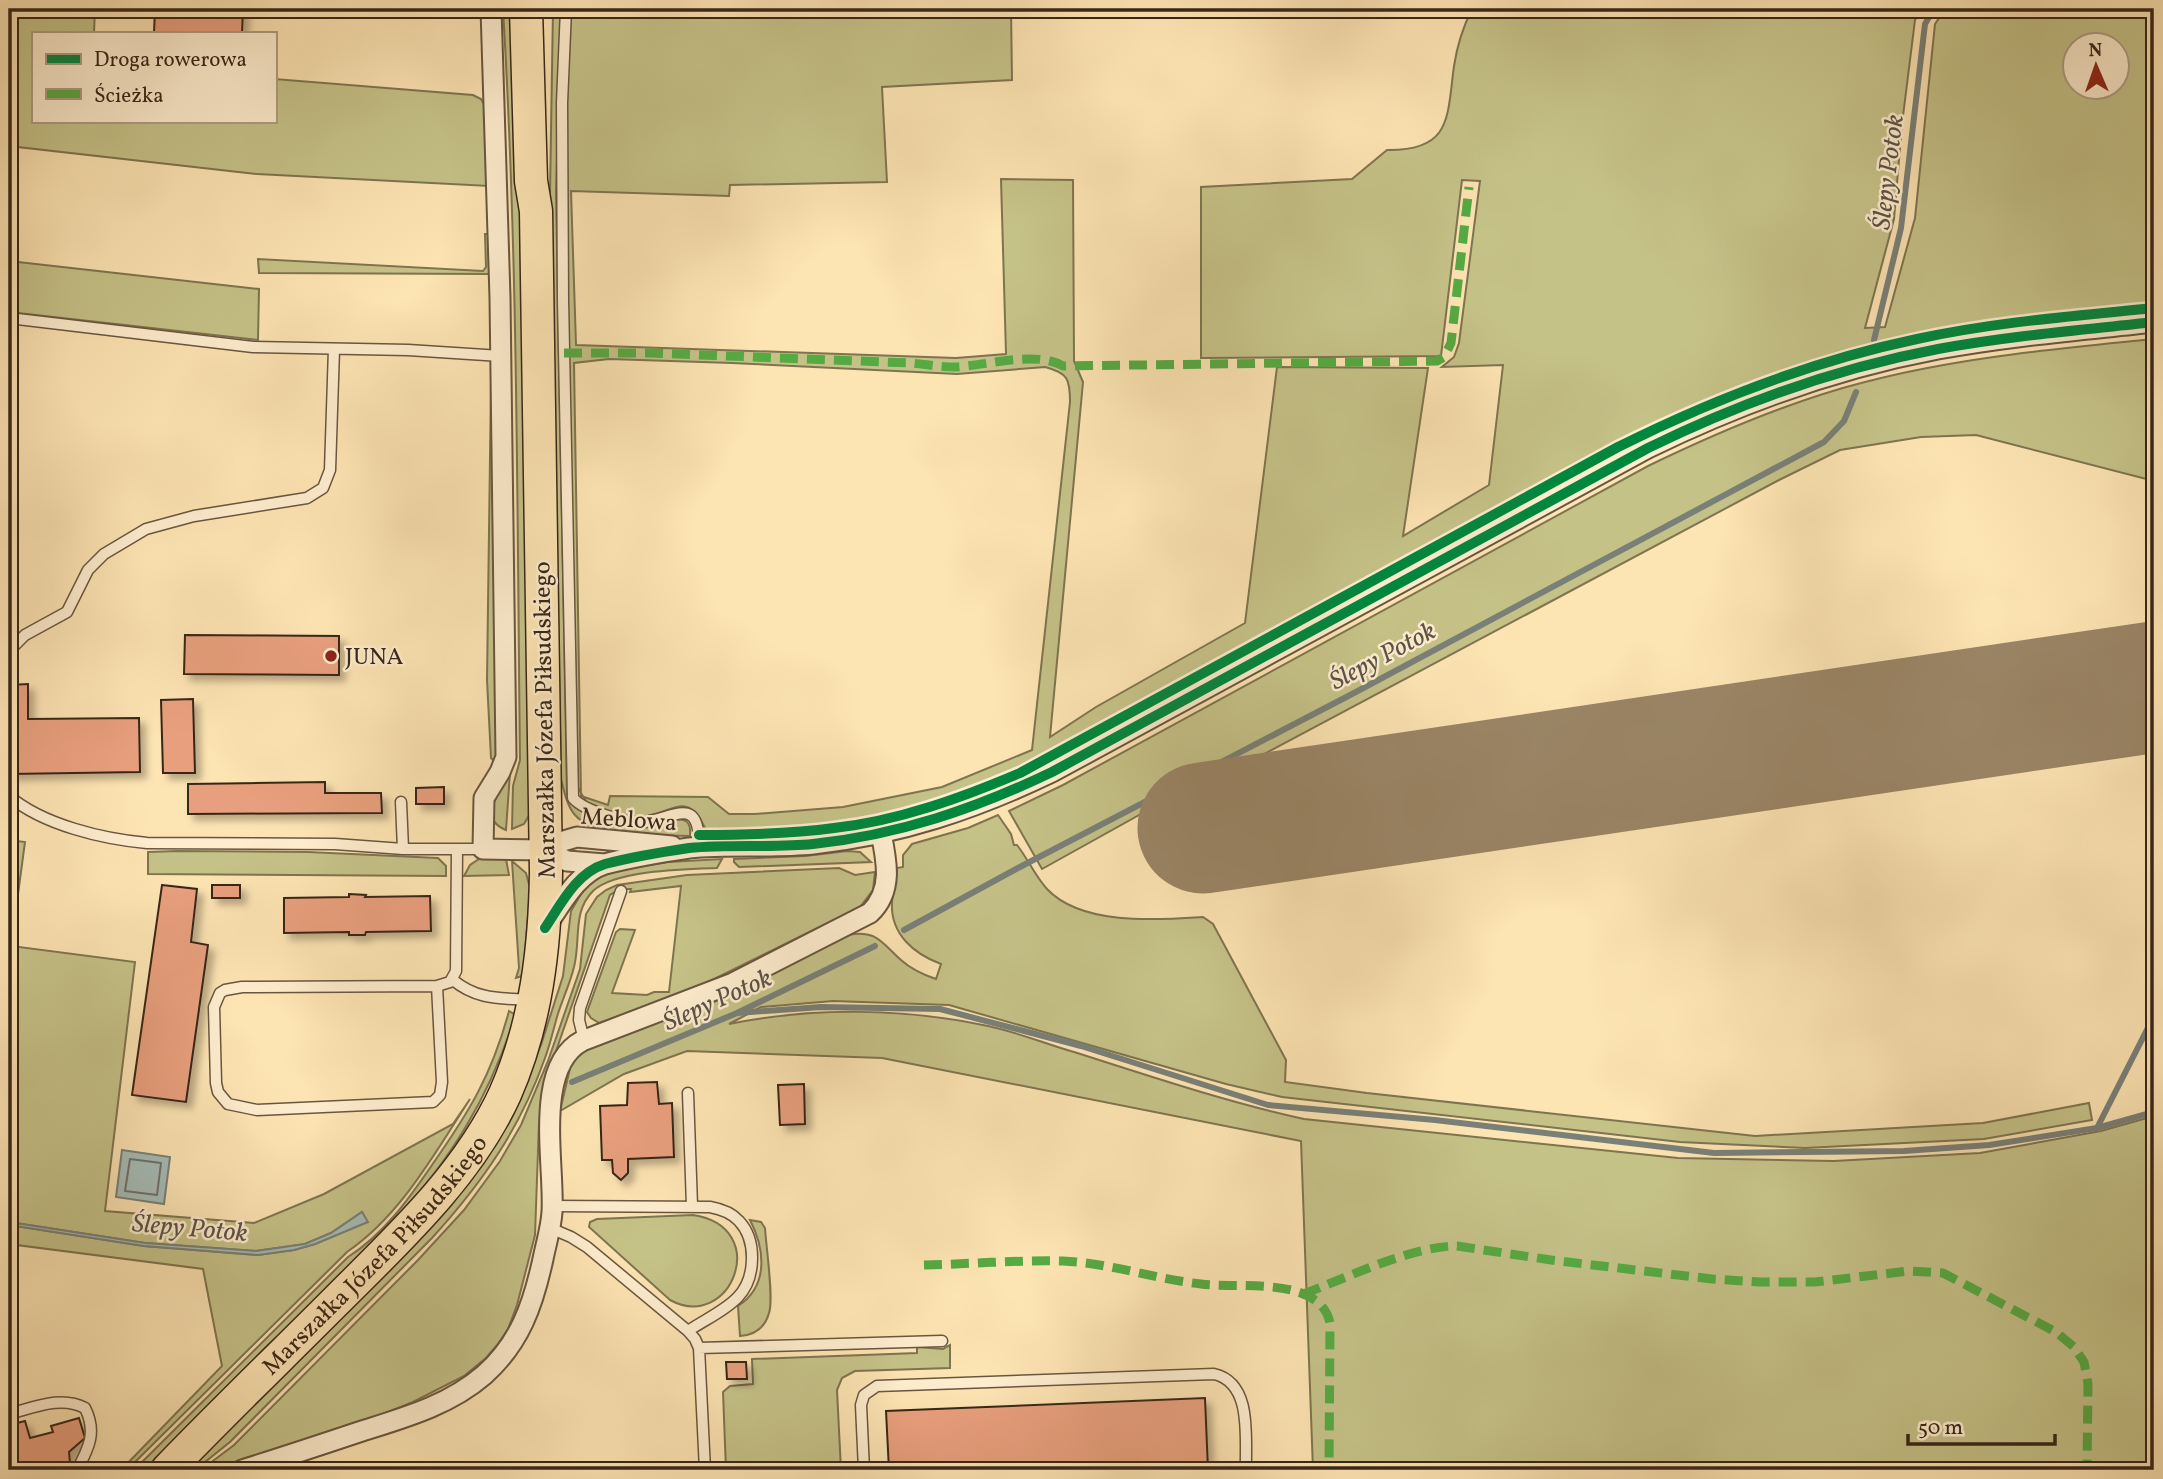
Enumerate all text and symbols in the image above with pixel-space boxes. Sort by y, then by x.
legend [32,32,276,122]
north arrow [2062,32,2132,102]
text: N [2088,38,2103,64]
text: Droga rowerowa [94,46,247,75]
text: Ścieżka [94,82,164,111]
water label: Ślepy Potok [1864,113,1914,232]
street label: Marszałka Józefa Piłsudskiego [526,561,566,879]
water label: Ślepy Potok [1323,614,1442,700]
place label: JUNA [345,641,403,675]
marker: JUNA [323,648,339,664]
street label: Meblowa [580,801,678,841]
water label: Ślepy Potok [658,961,778,1041]
street label: Marszałka Józefa Piłsudskiego [255,1130,497,1384]
water label: Ślepy Potok [131,1206,249,1252]
scale bar [1908,1402,2054,1446]
text: 50 m [1918,1414,1963,1443]

